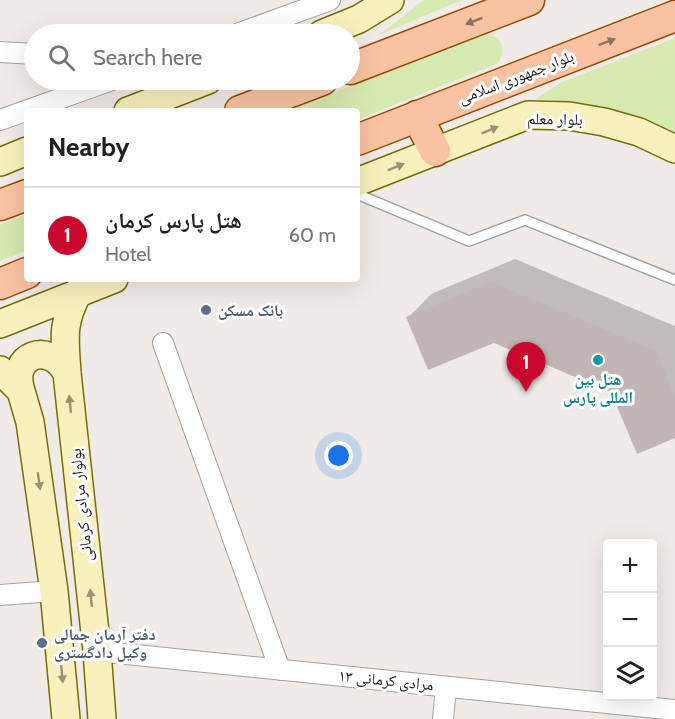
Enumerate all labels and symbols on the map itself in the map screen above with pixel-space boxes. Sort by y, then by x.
one-way arrow [465,17,483,26]
one-way arrow [598,37,616,46]
street label: بلوار جمهوری اسلامی [456,46,577,109]
street label: بلوار معلم [527,109,583,130]
one-way arrow [481,125,499,135]
one-way arrow [387,162,405,171]
place label: بانک مسکن [218,301,283,320]
marker: بانک مسکن [199,303,213,317]
pin: 1 [506,342,546,392]
marker: هتل بین المللی پارس [591,353,605,367]
place label: هتل بین المللی پارس [563,370,633,407]
one-way arrow [65,395,75,414]
your location [324,441,353,470]
street label: بولوار مرادی کرمانی [66,447,97,563]
one-way arrow [34,471,43,490]
one-way arrow [86,588,96,607]
place label: دفتر آرمان جمالی وکیل دادگستری [54,625,156,662]
marker: دفتر آرمان جمالی وکیل دادگستری [35,636,49,650]
one-way arrow [57,665,67,684]
street label: مرادی کرمانی ۱۳ [337,666,434,695]

